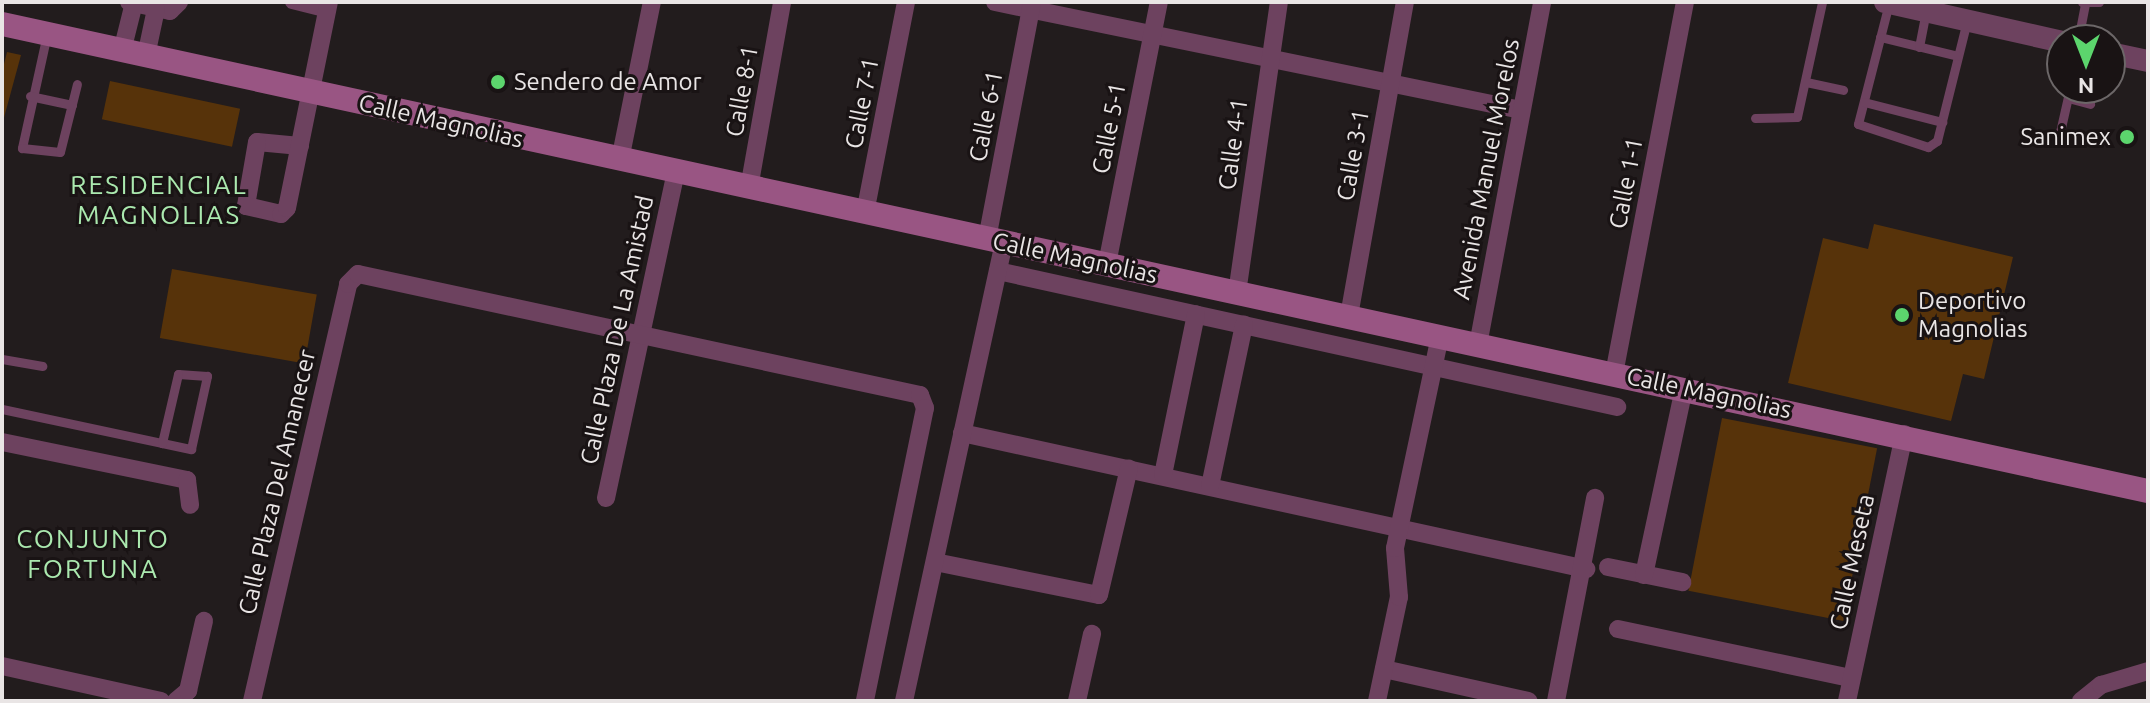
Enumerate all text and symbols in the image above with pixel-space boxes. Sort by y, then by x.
north arrow [2046,24,2126,104]
street label: Avenida Manuel Morelos [1447,36,1525,302]
street label: Calle 8-1 [720,43,764,139]
street label: Calle 7-1 [839,55,885,151]
place label: Sendero de Amor [514,68,702,96]
street label: Calle 6-1 [963,68,1009,164]
marker: Sendero de Amor [489,73,507,91]
text: N [2078,74,2094,99]
street label: Calle 5-1 [1086,80,1132,176]
street label: Calle Magnolias [356,88,526,154]
street label: Calle 4-1 [1212,96,1254,192]
street label: Calle 3-1 [1331,107,1375,203]
place label: Sanimex [2020,123,2111,151]
marker: Sanimex [2118,128,2136,146]
street label: Calle 1-1 [1603,135,1649,231]
district label: RESIDENCIAL MAGNOLIAS [70,169,248,230]
street label: Calle Plaza De La Amistad [574,193,660,467]
street label: Calle Magnolias [990,226,1160,290]
place label: Deportivo Magnolias [1918,287,2028,343]
marker: Deportivo Magnolias [1893,306,1911,324]
street label: Calle Plaza Del Amanecer [232,347,322,617]
street label: Calle Magnolias [1624,361,1794,425]
street label: Calle Meseta [1824,492,1880,632]
district label: CONJUNTO FORTUNA [16,523,170,584]

